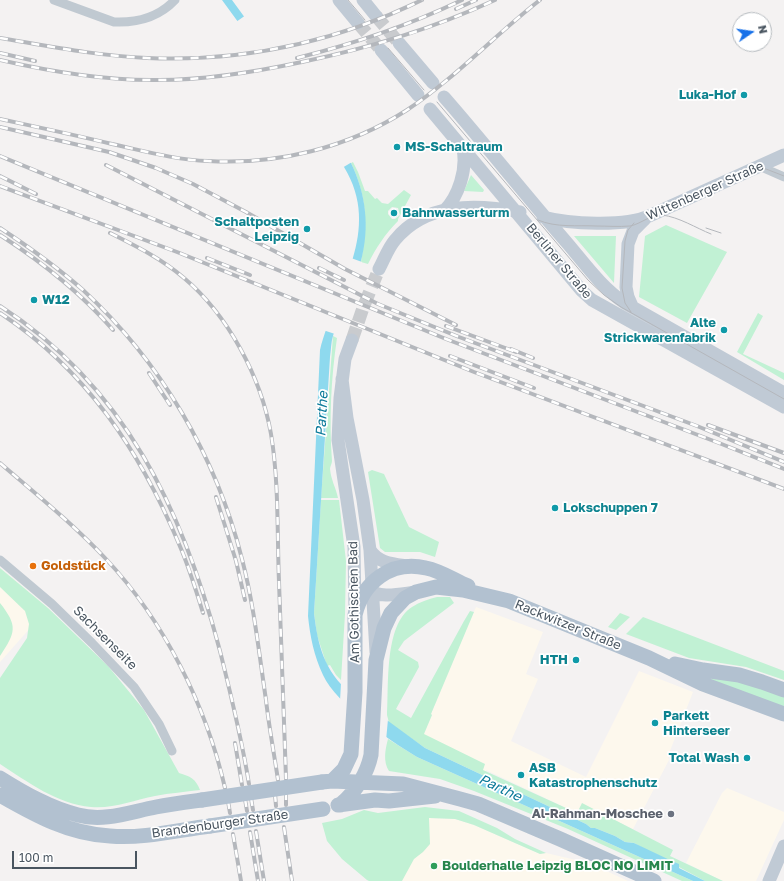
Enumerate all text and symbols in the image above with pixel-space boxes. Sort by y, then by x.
north arrow [732,12,772,52]
text: N [756,24,770,35]
place label: Luka-Hof [679,87,736,103]
marker: Luka-Hof [739,90,749,100]
place label: MS-Schaltraum [405,139,503,155]
marker: MS-Schaltraum [392,142,402,152]
street label: Wittenberger Straße [644,158,766,224]
place label: Bahnwasserturm [402,205,509,221]
marker: Bahnwasserturm [389,208,399,218]
place label: Schaltposten Leipzig [214,214,299,245]
street label: Berliner Straße [523,220,595,302]
marker: Schaltposten Leipzig [302,224,312,234]
place label: W12 [42,292,70,308]
marker: W12 [29,295,39,305]
place label: Alte Strickwarenfabrik [604,315,716,346]
marker: Alte Strickwarenfabrik [719,325,729,335]
water label: Parthe [312,391,332,437]
place label: Lokschuppen 7 [563,500,658,516]
marker: Lokschuppen 7 [550,503,560,513]
street label: Am Gothischen Bad [345,541,363,663]
place label: Goldstück [41,558,106,574]
marker: Goldstück [28,561,38,571]
street label: Rackwitzer Straße [513,597,623,653]
street label: Sachsenseite [70,603,140,673]
place label: HTH [540,652,568,668]
marker: HTH [571,655,581,665]
place label: Parkett Hinterseer [663,708,730,739]
marker: Parkett Hinterseer [650,718,660,728]
place label: Total Wash [668,750,739,766]
marker: Total Wash [742,753,752,763]
place label: ASB Katastrophenschutz [529,760,657,791]
marker: ASB Katastrophenschutz [516,770,526,780]
water label: Parthe [476,771,524,805]
place label: Al-Rahman-Moschee [532,806,663,822]
street label: Brandenburger Straße [151,807,289,841]
marker: Al-Rahman-Moschee [666,809,676,819]
scale bar [14,843,139,869]
text: 100 m [19,850,53,865]
place label: Boulderhalle Leipzig BLOC NO LIMIT [442,858,673,874]
marker: Boulderhalle Leipzig BLOC NO LIMIT [429,861,439,871]

